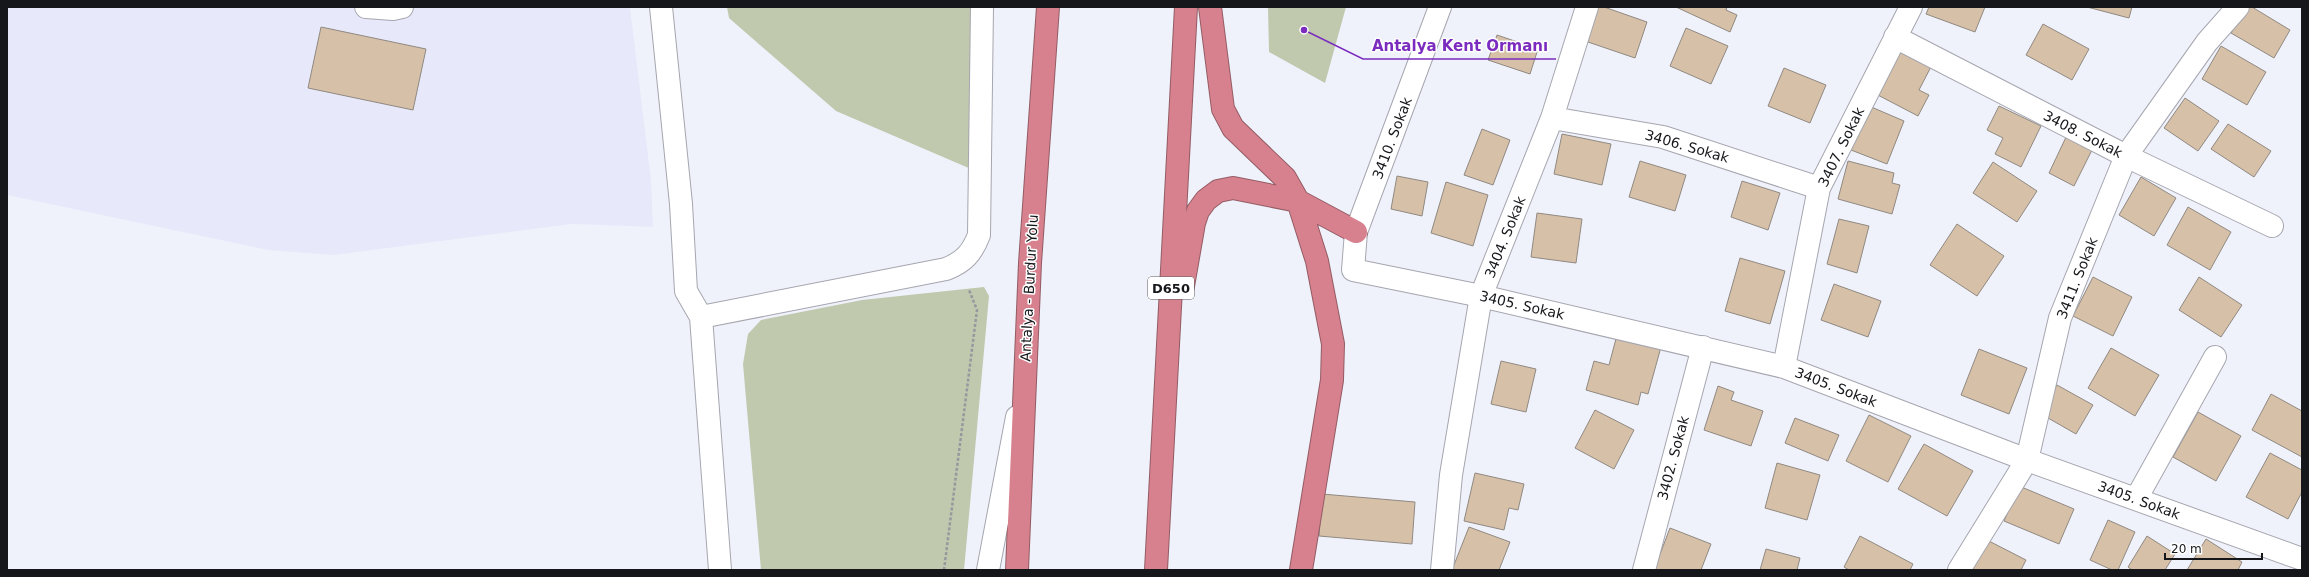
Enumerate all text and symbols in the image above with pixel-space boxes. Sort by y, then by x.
callout: Antalya Kent Ormanı [1363,32,1556,59]
text: Antalya Kent Ormanı [1372,37,1548,55]
street label: 3410. Sokak [1369,94,1415,181]
street label: 3407. Sokak [1815,104,1868,189]
street label: 3408. Sokak [2041,107,2126,161]
street label: 3406. Sokak [1643,126,1732,166]
street label: 3404. Sokak [1481,193,1529,280]
street label: Antalya - Burdur Yolu [1017,214,1041,362]
street label: 3411. Sokak [2053,234,2101,321]
road number: D650 [1148,277,1194,299]
street label: 3405. Sokak [1478,287,1567,323]
street label: 3405. Sokak [1793,364,1880,410]
street label: 3402. Sokak [1654,413,1692,502]
street label: 3405. Sokak [2096,478,2183,523]
scale bar [2165,535,2262,561]
text: 20 m [2171,542,2202,556]

